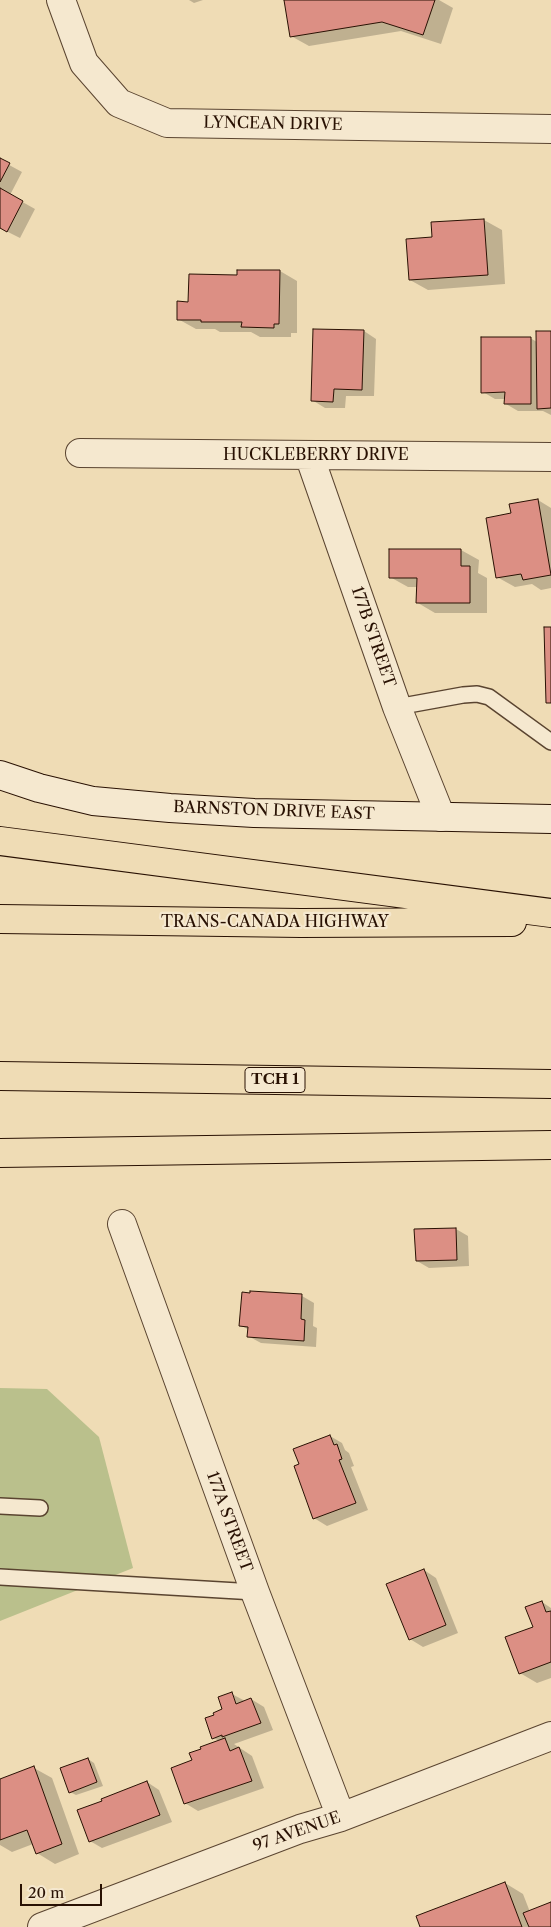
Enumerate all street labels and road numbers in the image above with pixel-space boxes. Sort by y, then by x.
street label: LYNCEAN DRIVE [203,113,343,135]
street label: HUCKLEBERRY DRIVE [223,445,409,465]
street label: 177B STREET [347,584,399,690]
street label: BARNSTON DRIVE EAST [173,798,375,824]
street label: TRANS-CANADA HIGHWAY [161,912,389,932]
road number: TCH 1 [245,1068,305,1092]
street label: 177A STREET [202,1469,256,1575]
street label: 97 AVENUE [251,1808,343,1856]

